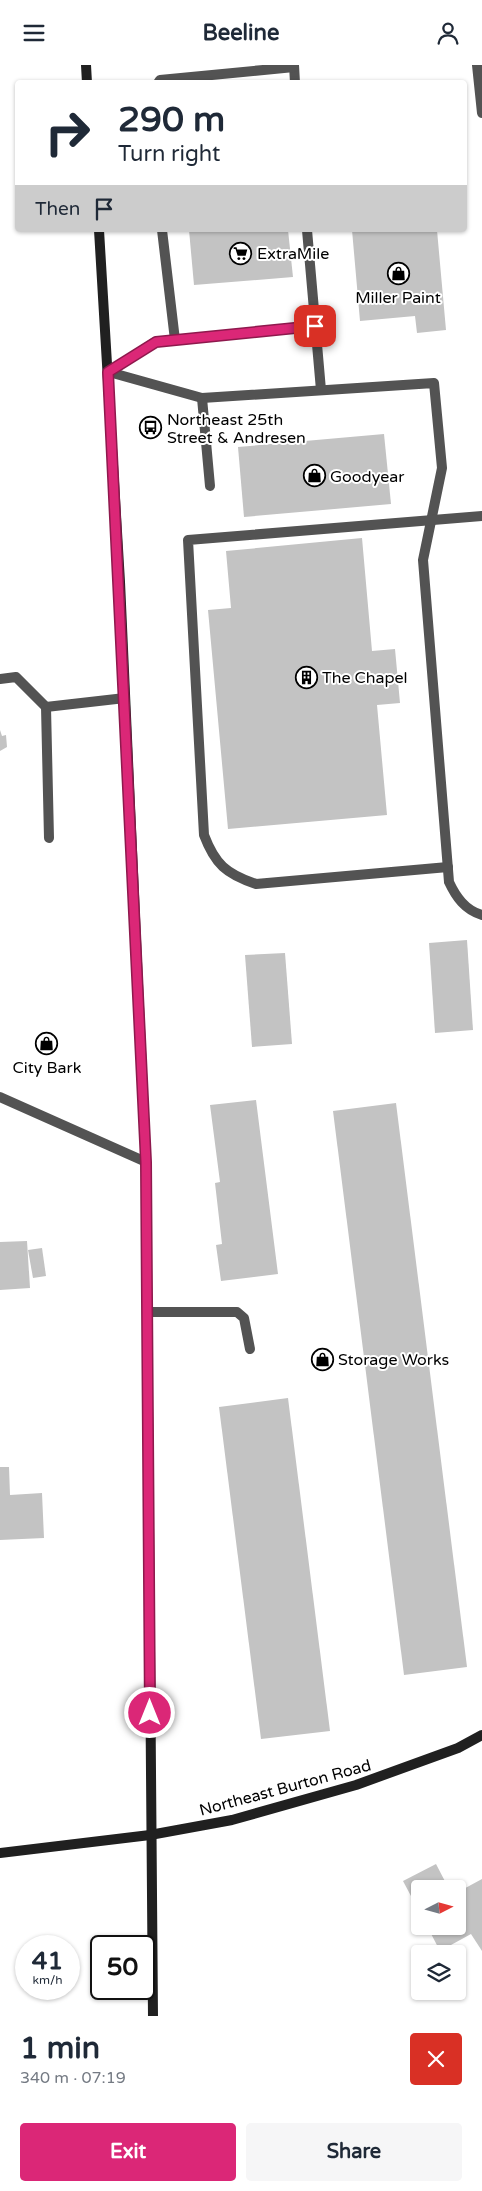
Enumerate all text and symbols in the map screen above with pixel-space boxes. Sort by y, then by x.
icon: menu [20,19,48,47]
icon: person [434,19,462,47]
text: Beeline [203,20,279,46]
text: 290 m [118,99,225,141]
icon: right [35,100,100,165]
text: Turn right [118,141,220,167]
icon: arrive [90,195,118,223]
text: Then [35,198,80,220]
supermarket icon: ExtraMile [229,241,253,265]
place label: ExtraMile [257,244,329,264]
shop icon: Miller Paint [386,261,410,285]
place label: Miller Paint [355,288,441,308]
pin [294,305,336,347]
icon: arrive [301,312,329,340]
place label: Northeast 25th Street & Andresen [167,410,306,448]
bus stop icon: Northeast 25th Street & Andresen [139,416,163,440]
shop icon: Goodyear [302,464,326,488]
place label: Goodyear [330,467,405,487]
building icon: The Chapel [294,665,318,689]
place label: The Chapel [322,668,408,688]
shop icon: City Bark [35,1031,59,1055]
place label: City Bark [13,1058,82,1078]
shop icon: Storage Works [310,1347,334,1371]
place label: Storage Works [338,1350,449,1370]
position arrow [123,1686,175,1738]
street label: Northeast Burton Road [197,1755,373,1821]
north arrow [411,1880,466,1935]
map controls [411,1880,466,2000]
speed limit sign: 50 [90,1935,155,2000]
button: layers [411,1945,466,2000]
text: 41 [32,1946,63,1976]
text: km/h [32,1973,63,1987]
text: 1 min [20,2030,100,2067]
button: close [410,2033,462,2085]
text: 340 m · 07:19 [20,2068,126,2088]
button: Exit [20,2123,236,2181]
button: Share [246,2123,462,2181]

